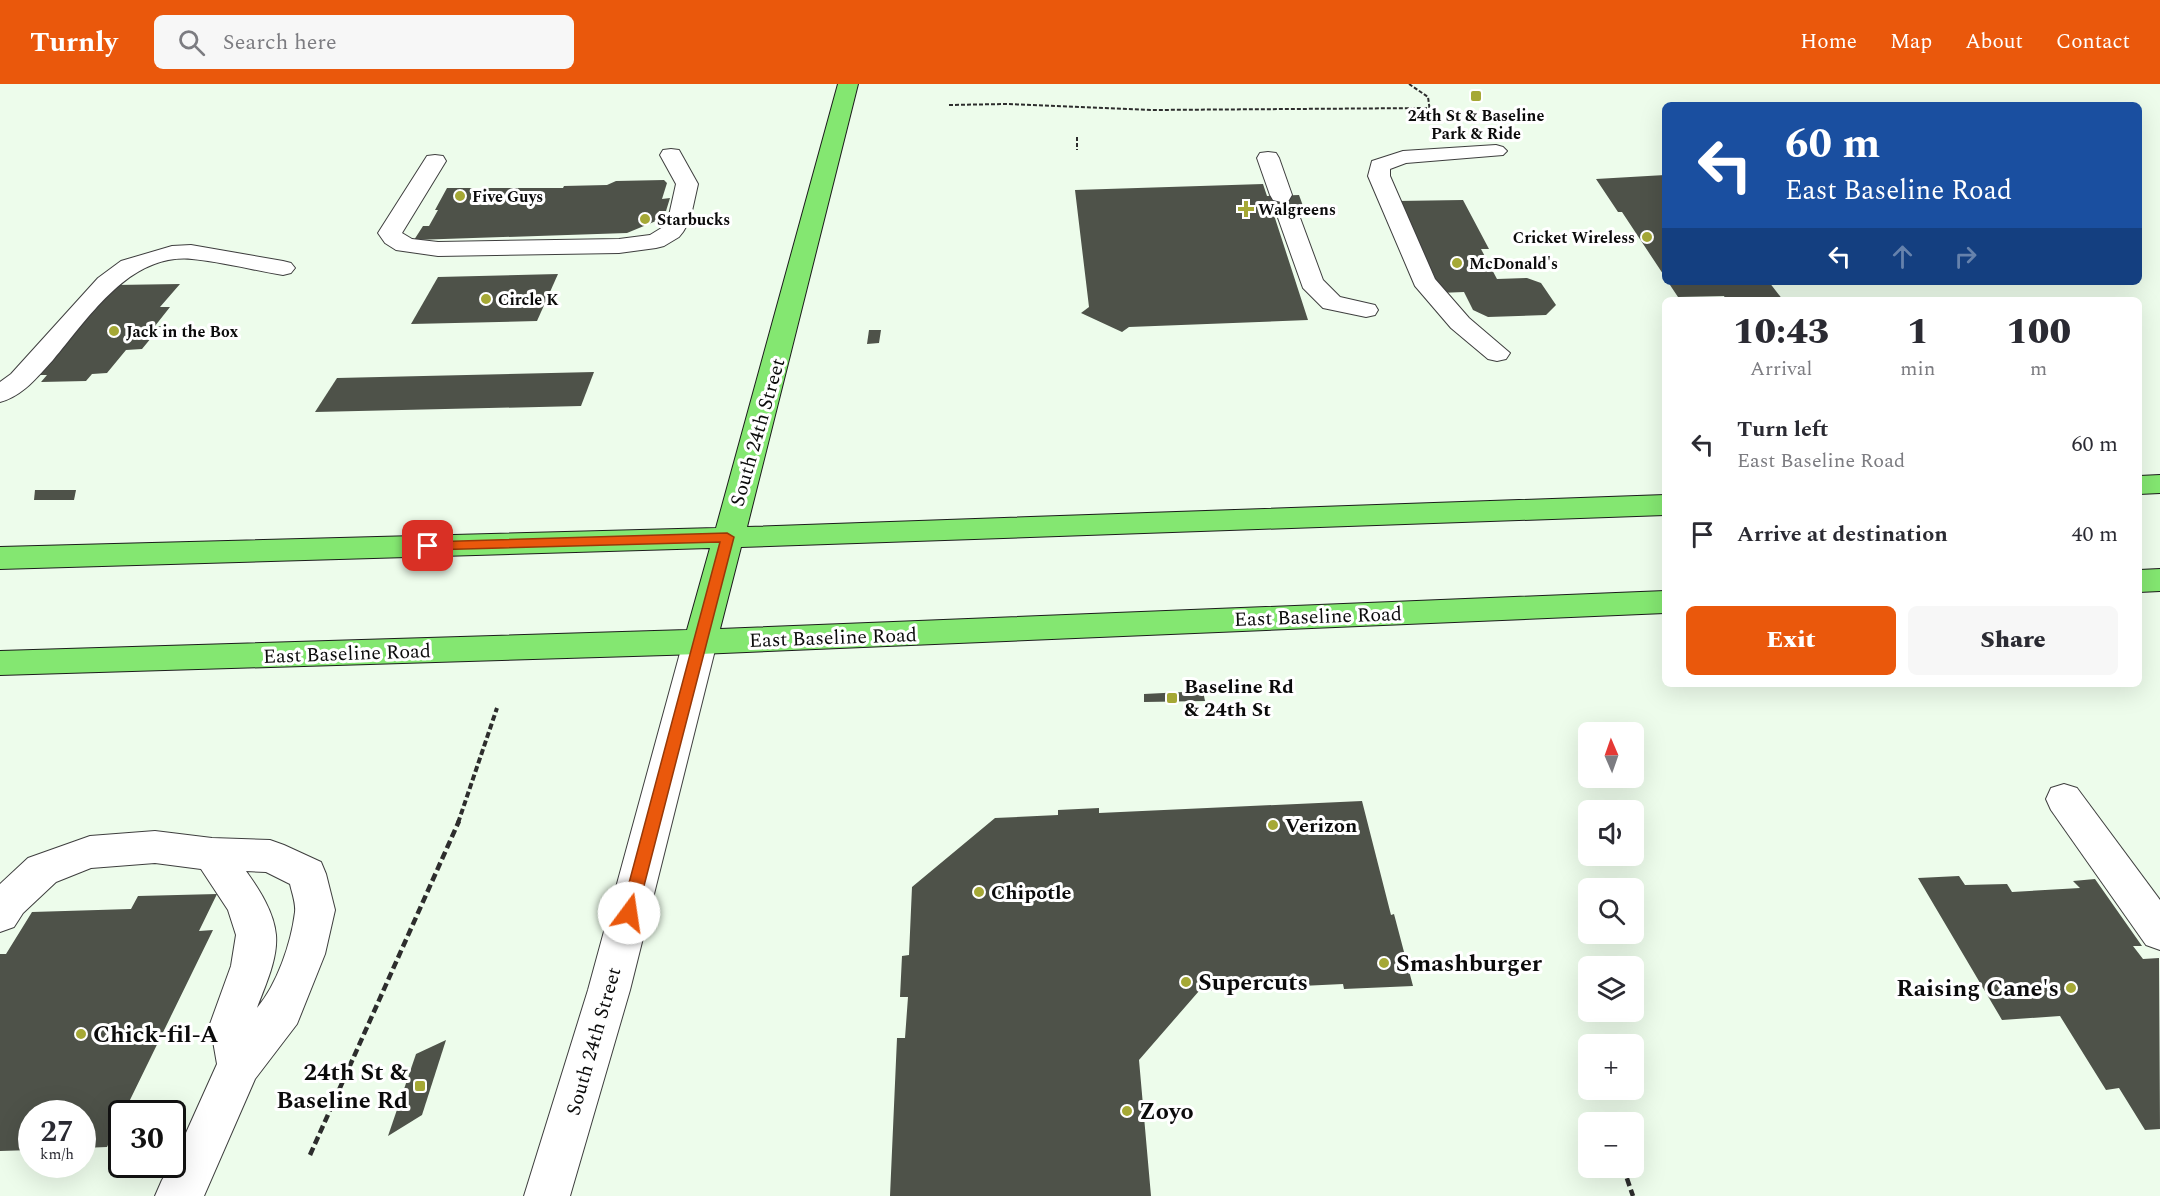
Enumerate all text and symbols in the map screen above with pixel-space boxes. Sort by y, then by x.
search box [154,15,574,69]
text: Turnly [30,21,118,64]
icon: search [175,26,208,59]
text: Search here [223,26,337,59]
text: Home [1800,26,1857,58]
text: Map [1890,26,1932,58]
text: About [1965,26,2023,58]
text: Contact [2056,26,2130,58]
marker: 24th St & Baseline Park & Ride [1469,89,1483,103]
place label: 24th St & Baseline Park & Ride [1408,104,1544,146]
text: 60 m [1785,113,1880,176]
icon: left [1686,126,1764,204]
text: East Baseline Road [1785,170,2012,212]
place label: Five Guys [472,185,543,209]
marker: Five Guys [453,189,467,203]
place label: Walgreens [1258,198,1336,222]
marker: Walgreens [1239,202,1253,216]
place label: Starbucks [657,208,730,232]
marker: Starbucks [638,212,652,226]
place label: Cricket Wireless [1513,226,1635,250]
marker: Cricket Wireless [1640,230,1654,244]
icon: left [1823,240,1856,273]
icon: ahead [1886,240,1919,273]
icon: right [1949,240,1982,273]
place label: McDonald's [1469,252,1558,276]
marker: McDonald's [1450,256,1464,270]
place label: Circle K [498,288,559,312]
marker: Circle K [479,292,493,306]
text: 10:43 [1733,305,1829,360]
text: 1 [1907,305,1929,360]
text: 100 [2006,305,2071,360]
place label: Jack in the Box [126,320,238,344]
marker: Jack in the Box [107,324,121,338]
text: Arrival [1750,354,1812,384]
text: min [1900,354,1935,384]
text: m [2030,354,2047,384]
street label: South 24th Street [722,355,793,510]
text: Turn left [1737,413,1829,446]
icon: left [1686,428,1719,461]
text: 60 m [2072,428,2118,461]
text: East Baseline Road [1737,446,1905,476]
icon: arrive [1686,518,1719,551]
text: Arrive at destination [1737,518,1948,551]
text: 40 m [2072,518,2118,551]
pin [402,520,453,571]
icon: arrive [411,529,444,562]
street label: East Baseline Road [1233,599,1403,635]
button: Exit [1686,606,1896,675]
button: Share [1908,606,2118,675]
street label: East Baseline Road [748,620,918,656]
street label: East Baseline Road [262,636,432,672]
place label: Baseline Rd & 24th St [1184,672,1294,725]
marker: Baseline Rd & 24th St [1165,691,1179,705]
north arrow [1578,722,1644,788]
map controls [1578,722,1644,1178]
button: sound [1578,800,1644,866]
place label: Verizon [1285,811,1357,841]
marker: Verizon [1266,818,1280,832]
place label: Chipotle [991,878,1071,908]
button: search [1578,878,1644,944]
position arrow [597,881,661,945]
marker: Chipotle [972,885,986,899]
place label: Smashburger [1396,946,1543,982]
marker: Smashburger [1377,956,1391,970]
button: layers [1578,956,1644,1022]
street label: South 24th Street [558,964,629,1119]
place label: Supercuts [1198,965,1308,1001]
place label: Raising Cane's [1896,971,2059,1007]
marker: Supercuts [1179,975,1193,989]
marker: Raising Cane's [2064,981,2078,995]
place label: Chick-fil-A [93,1017,219,1053]
marker: Chick-fil-A [74,1027,88,1041]
button: + [1578,1034,1644,1100]
place label: 24th St & Baseline Rd [276,1055,409,1119]
marker: 24th St & Baseline Rd [413,1079,427,1093]
place label: Zoyo [1139,1094,1194,1130]
speed limit sign: 30 [108,1100,186,1178]
marker: Zoyo [1120,1104,1134,1118]
text: 27 [40,1109,74,1155]
button: − [1578,1112,1644,1178]
text: km/h [40,1143,74,1166]

